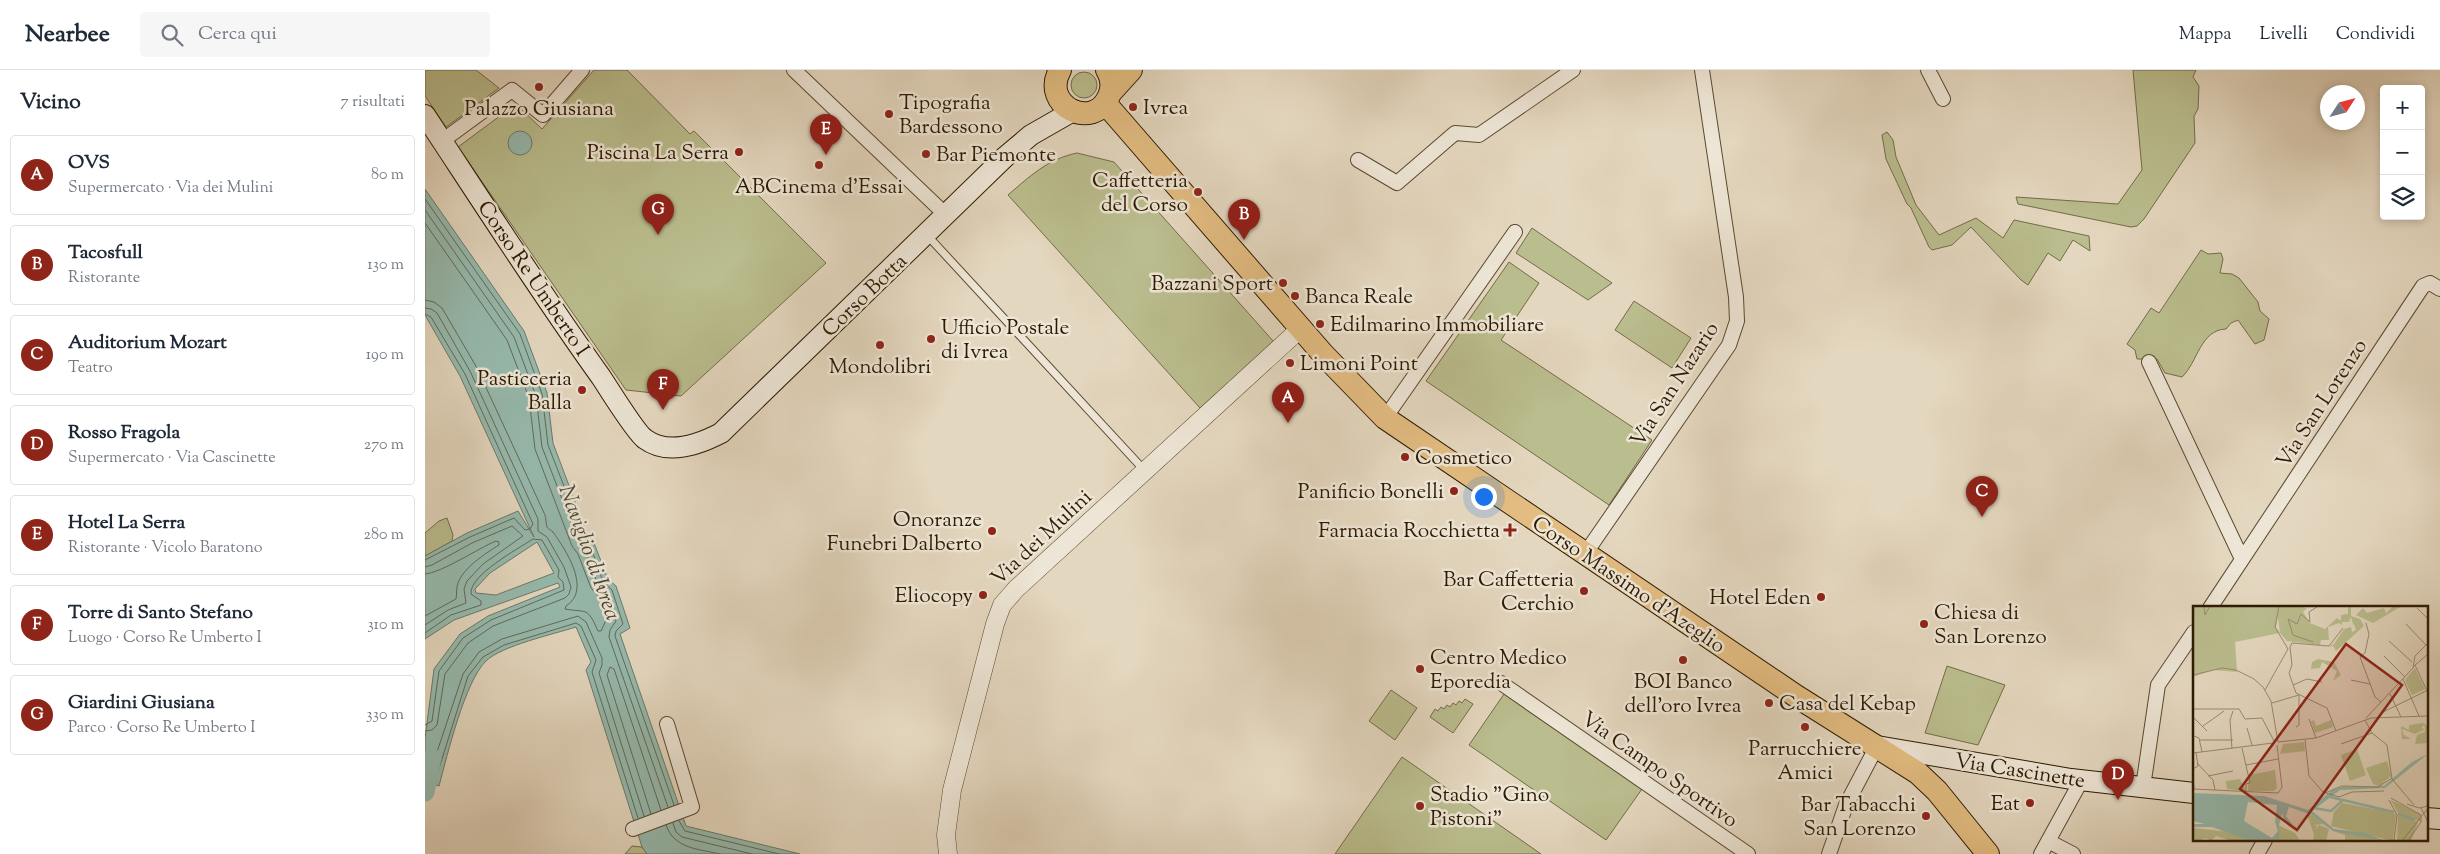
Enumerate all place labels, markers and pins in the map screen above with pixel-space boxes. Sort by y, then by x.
marker: Palazzo Giusiana [533,81,545,93]
place label: Tipografia Bardessono [899,89,1003,143]
place label: Ivrea [1143,94,1189,124]
place label: Palazzo Giusiana [464,95,614,125]
marker: Ivrea [1127,101,1139,113]
marker: Tipografia Bardessono [883,108,895,120]
pin: E [810,114,842,155]
place label: Piscina La Serra [587,139,729,169]
place label: Bar Piemonte [936,141,1056,171]
marker: Piscina La Serra [733,146,745,158]
marker: Bar Piemonte [920,148,932,160]
marker: ABCinema d'Essai [813,159,825,171]
place label: Caffetteria del Corso [1092,167,1188,221]
place label: ABCinema d'Essai [735,173,903,203]
marker: Caffetteria del Corso [1192,186,1204,198]
pin: G [642,194,674,235]
pin: B [1228,199,1260,240]
place label: Bazzani Sport [1151,270,1273,300]
marker: Bazzani Sport [1277,277,1289,289]
place label: Banca Reale [1305,283,1413,313]
marker: Banca Reale [1289,290,1301,302]
place label: Edilmarino Immobiliare [1330,311,1544,341]
place label: Ufficio Postale di Ivrea [941,314,1069,368]
marker: Edilmarino Immobiliare [1314,318,1326,330]
marker: Ufficio Postale di Ivrea [925,333,937,345]
marker: Mondolibri [874,339,886,351]
place label: Limoni Point [1300,350,1418,380]
place label: Mondolibri [829,353,931,383]
marker: Limoni Point [1284,357,1296,369]
place label: Pasticceria Balla [477,365,572,419]
pin: F [647,369,679,410]
pin: A [1272,382,1304,423]
marker: Pasticceria Balla [576,384,588,396]
place label: Cosmetico [1415,444,1512,474]
marker: Cosmetico [1399,451,1411,463]
pin: C [1966,476,1998,517]
place label: Panificio Bonelli [1297,478,1444,508]
marker: Panificio Bonelli [1448,485,1460,497]
place label: Onoranze Funebri Dalberto [827,506,982,560]
place label: Farmacia Rocchietta [1318,517,1500,547]
marker: Farmacia Rocchietta [1504,524,1516,536]
marker: Onoranze Funebri Dalberto [986,525,998,537]
place label: Bar Caffetteria Cerchio [1443,566,1574,620]
place label: Eliocopy [895,582,974,612]
place label: Hotel Eden [1709,584,1811,614]
marker: Bar Caffetteria Cerchio [1578,585,1590,597]
marker: Eliocopy [977,589,989,601]
marker: Hotel Eden [1815,591,1827,603]
place label: Chiesa di San Lorenzo [1934,599,2047,653]
marker: Chiesa di San Lorenzo [1918,618,1930,630]
place label: Centro Medico Eporedia [1430,644,1567,698]
marker: BOI Banco dell'oro Ivrea [1677,654,1689,666]
marker: Centro Medico Eporedia [1414,663,1426,675]
place label: BOI Banco dell'oro Ivrea [1624,668,1742,722]
place label: Casa del Kebap [1779,690,1916,720]
marker: Casa del Kebap [1763,697,1775,709]
marker: Parrucchiere Amici [1799,721,1811,733]
place label: Parrucchiere Amici [1748,735,1862,789]
pin: D [2102,759,2134,800]
place label: Stadio "Gino Pistoni" [1430,781,1549,835]
place label: Eat [1991,790,2020,820]
place label: Bar Tabacchi San Lorenzo [1801,791,1916,845]
marker: Eat [2024,797,2036,809]
marker: Stadio "Gino Pistoni" [1414,800,1426,812]
marker: Bar Tabacchi San Lorenzo [1920,810,1932,822]

